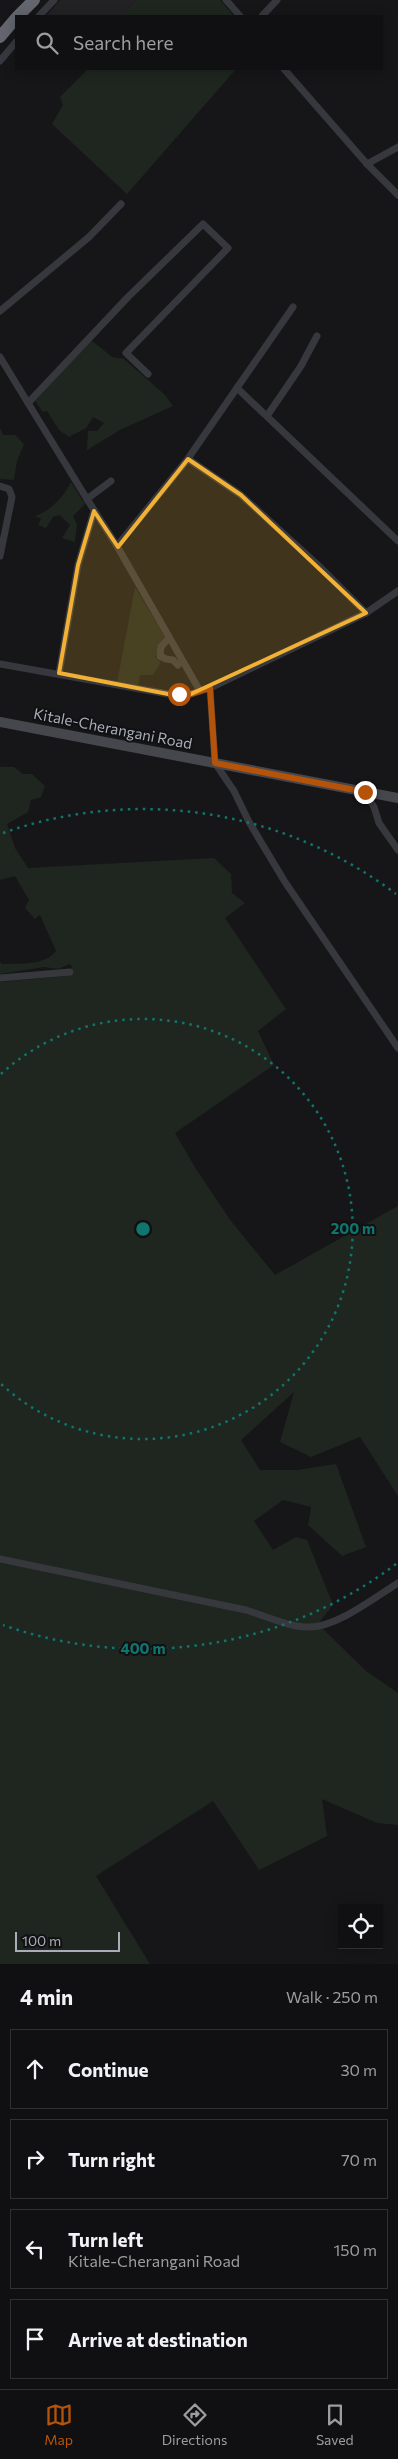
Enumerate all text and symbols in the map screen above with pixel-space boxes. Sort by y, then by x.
search box [15,15,383,70]
icon: search [33,29,61,57]
text: Search here [73,31,173,54]
route start [168,683,191,706]
street label: Kitale-Cherangani Road [32,704,194,752]
route end [354,781,377,804]
text: 200 m [331,1219,375,1237]
centre of rings [134,1220,152,1238]
text: 400 m [120,1639,166,1657]
map controls [338,1904,383,1949]
button: locate [338,1904,383,1949]
scale bar [15,1929,120,1952]
text: 100 m [22,1932,61,1949]
text: 4 min [20,1984,73,2009]
text: Walk · 250 m [286,1987,378,2006]
icon: ahead [21,2055,49,2083]
text: Continue [68,2058,148,2081]
text: 30 m [340,2060,377,2079]
icon: right [21,2145,49,2173]
text: Turn right [68,2148,155,2171]
text: 70 m [341,2150,377,2169]
text: Turn left [68,2228,143,2251]
icon: left [21,2235,49,2263]
text: 150 m [334,2240,377,2259]
text: Kitale-Cherangani Road [68,2251,240,2270]
icon: arrive [21,2325,49,2353]
text: Arrive at destination [68,2328,248,2351]
tab: Map [44,2401,73,2448]
tab: Directions [162,2401,227,2448]
tab: Saved [316,2401,354,2448]

